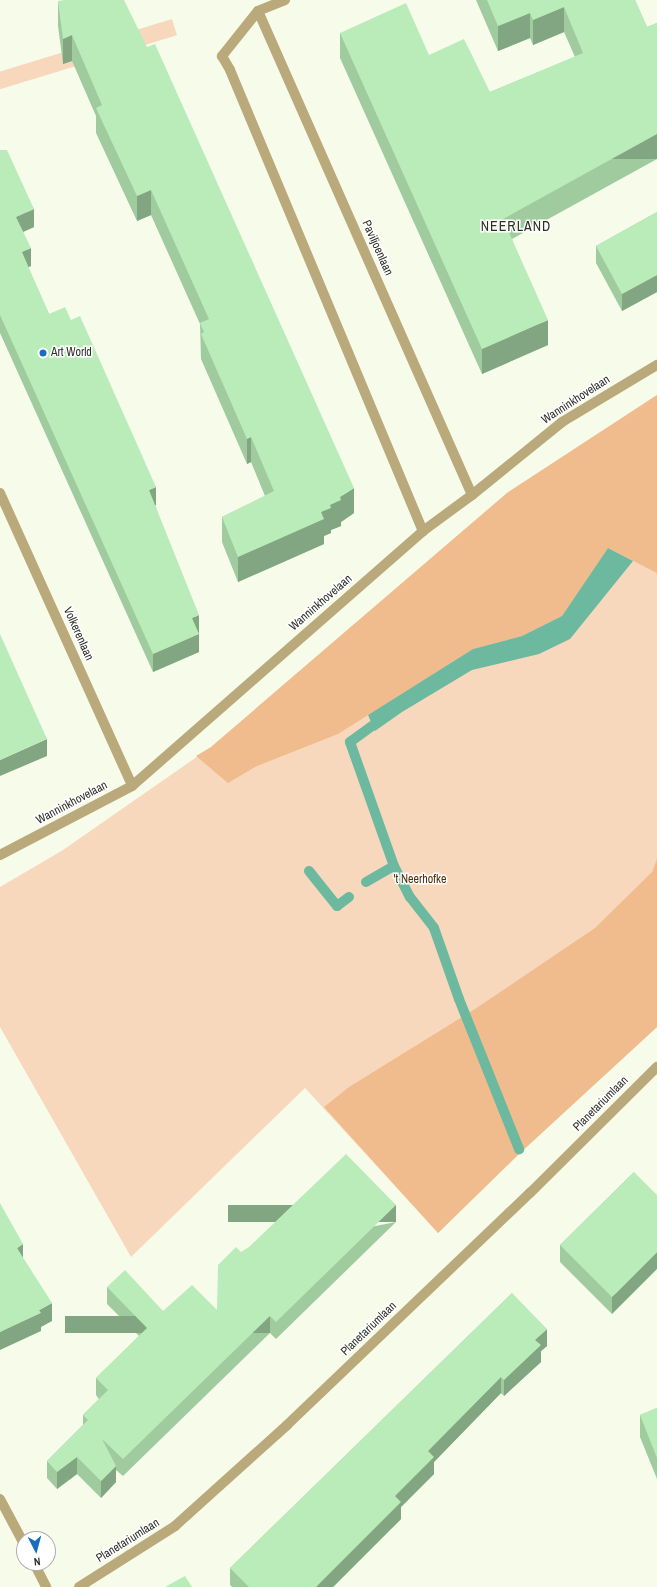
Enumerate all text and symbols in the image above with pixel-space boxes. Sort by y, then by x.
street label: Paviljoenlaan [358,218,396,278]
district label: NEERLAND [481,218,551,234]
place label: Art World [51,346,92,360]
marker: Art World [38,348,48,358]
street label: Wanninkhovelaan [539,373,613,427]
street label: Wanninkhovelaan [287,572,355,634]
street label: Volkerenlaan [60,605,96,663]
street label: Wanninkhovelaan [34,778,110,828]
park label: 't Neerhofke [394,873,446,887]
street label: Planetariumlaan [571,1074,631,1134]
street label: Planetariumlaan [338,1299,400,1359]
street label: Planetariumlaan [94,1516,162,1566]
north arrow [16,1531,56,1571]
text: N [33,1555,41,1569]

